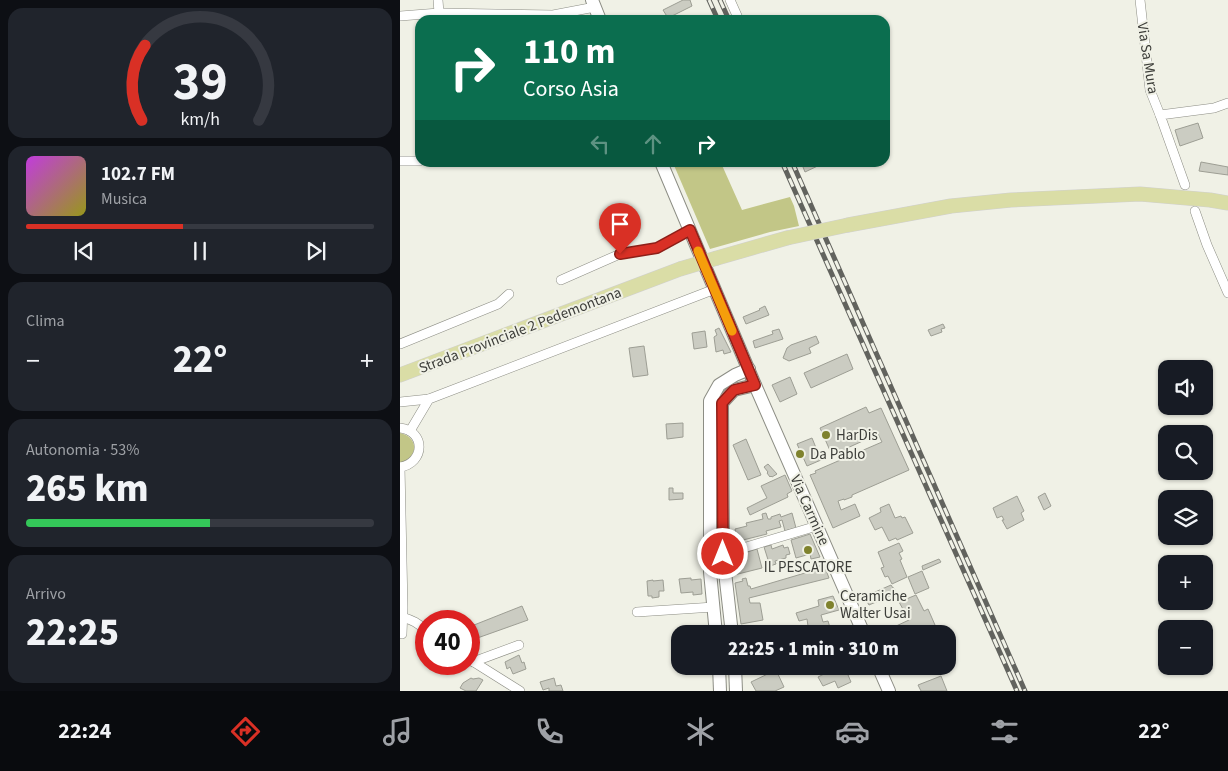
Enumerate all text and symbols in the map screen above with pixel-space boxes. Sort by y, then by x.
street label: Via Sa Mura [1132,21,1164,95]
text: 110 m [523,27,615,77]
icon: right [440,35,505,100]
text: 39 [173,46,227,120]
text: Corso Asia [523,73,619,105]
text: km/h [180,107,220,132]
icon: left [586,130,614,158]
icon: ahead [639,130,667,158]
icon: right [692,130,720,158]
text: 102.7 FM [101,161,175,188]
text: Musica [101,188,147,210]
pin [599,203,641,254]
icon: arrive [606,210,634,238]
icon: previous [70,237,98,265]
icon: pause [186,237,214,265]
icon: next [302,237,330,265]
street label: Strada Provinciale 2 Pedemontana [416,282,625,379]
text: Clima [26,310,64,332]
text: 22° [173,333,227,387]
text: − [26,341,40,381]
text: + [360,341,374,381]
map controls [1158,360,1213,675]
button: sound [1158,360,1213,415]
place label: HarDis [836,425,878,446]
button: search [1158,425,1213,480]
marker: HarDis [820,429,832,441]
text: Autonomia · 53% [26,439,139,461]
place label: Da Pablo [810,444,865,465]
marker: Da Pablo [794,448,806,460]
text: 265 km [26,462,148,516]
street label: Via Carmine [785,472,834,549]
button: layers [1158,490,1213,545]
position arrow [696,527,748,579]
marker: IL PESCATORE [802,544,814,556]
button: + [1158,555,1213,610]
place label: IL PESCATORE [764,557,852,578]
text: Arrivo [26,583,66,605]
place label: Ceramiche Walter Usai [840,586,911,624]
marker: Ceramiche Walter Usai [824,599,836,611]
text: 22:25 [26,606,119,660]
speed limit sign: 40 [415,610,480,675]
button: − [1158,620,1213,675]
text: 22:25 · 1 min · 310 m [728,636,899,663]
icon: directions [228,714,263,749]
icon: music [380,714,415,749]
icon: phone [532,714,567,749]
icon: climate [683,714,718,749]
icon: car [835,714,870,749]
icon: filters [987,714,1022,749]
text: 22:24 [58,715,111,747]
text: 22° [1138,715,1170,747]

